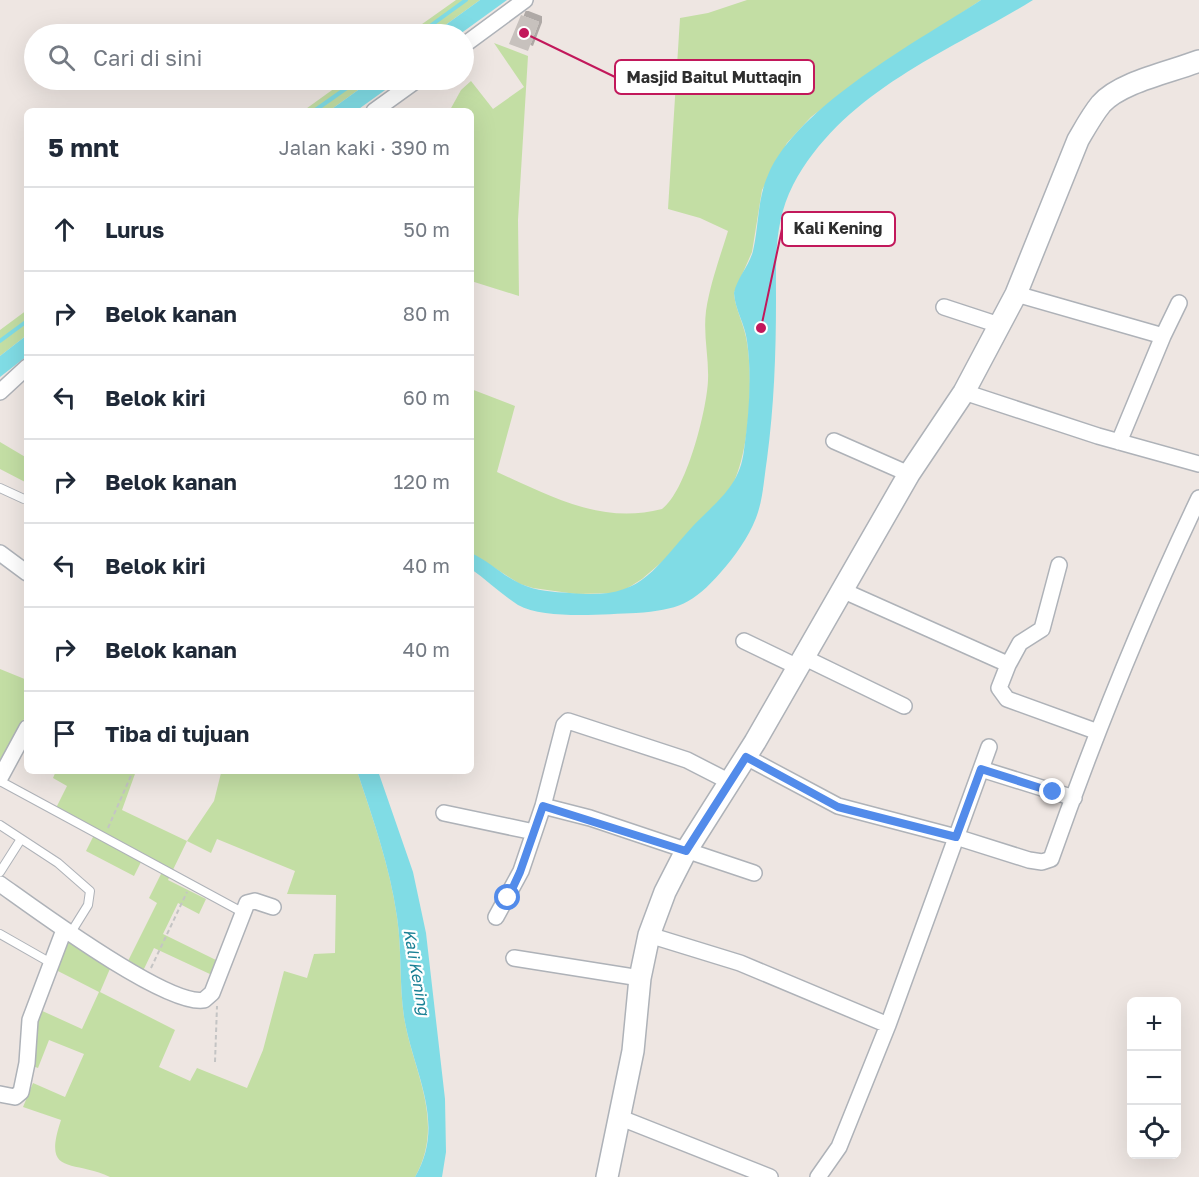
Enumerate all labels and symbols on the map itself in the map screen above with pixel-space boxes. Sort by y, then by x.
callout: Masjid Baitul Muttaqin [615,60,814,94]
text: Masjid Baitul Muttaqin [627,67,801,87]
callout: Kali Kening [782,212,895,246]
text: Kali Kening [794,218,883,238]
route end [1039,778,1065,804]
route start [494,884,520,910]
water label: Kali Kening [400,927,435,1018]

